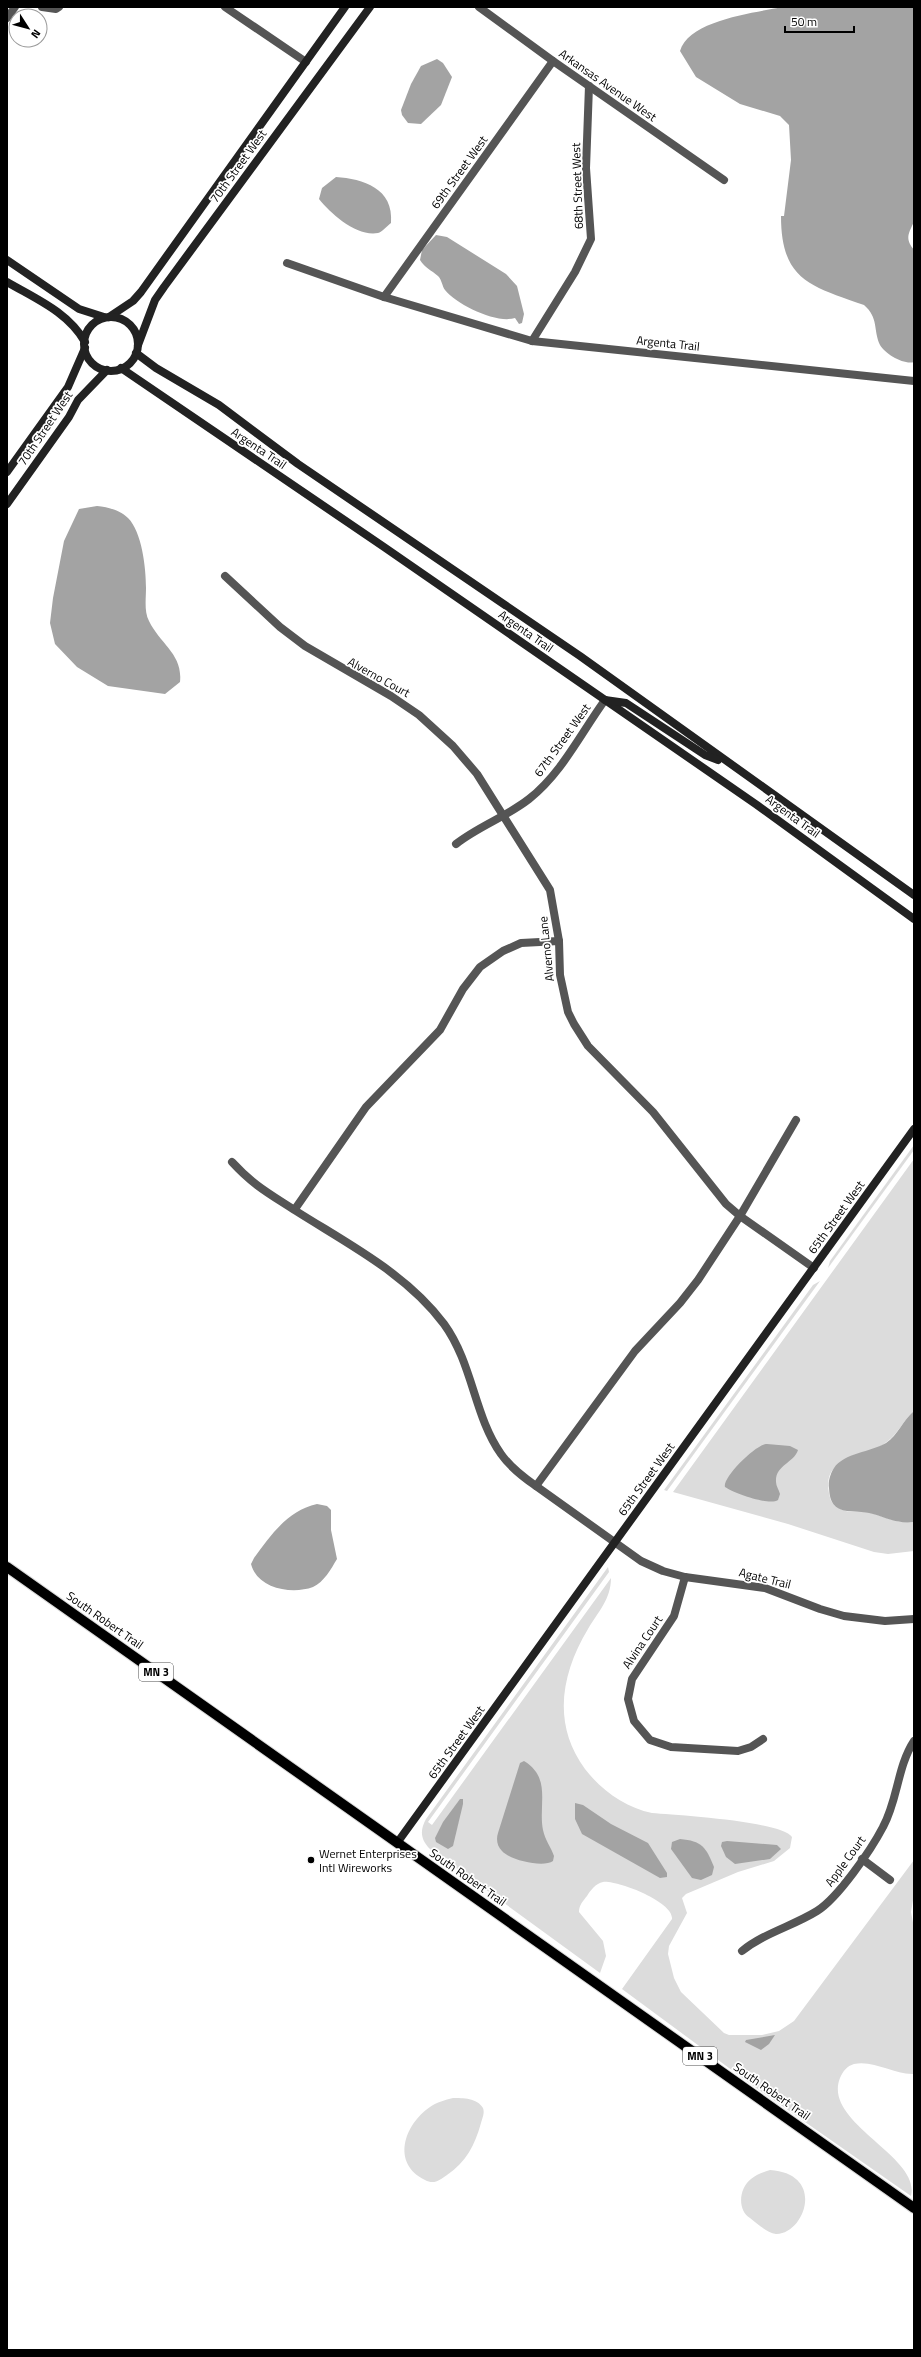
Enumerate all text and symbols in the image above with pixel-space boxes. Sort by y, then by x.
north arrow [8,8,48,48]
scale bar [785,8,854,34]
text: 50 m [791,12,817,31]
text: N [27,26,45,42]
street label: Arkansas Avenue West [555,44,661,126]
street label: 70th Street West [205,125,272,207]
street label: 69th Street West [426,131,493,213]
street label: 68th Street West [566,142,588,230]
street label: Argenta Trail [635,330,701,356]
street label: 70th Street West [13,386,78,469]
street label: Argenta Trail [227,422,291,474]
street label: Argenta Trail [495,605,557,657]
street label: Alverno Court [344,652,414,702]
street label: 67th Street West [529,699,596,781]
street label: Argenta Trail [762,790,824,842]
street label: Alverno Lane [533,915,559,983]
street label: 65th Street West [803,1176,870,1258]
street label: 65th Street West [613,1438,680,1520]
street label: Agate Trail [737,1562,793,1594]
street label: South Robert Trail [63,1586,147,1654]
street label: Alvina Court [617,1611,667,1673]
road number: MN 3 [139,1663,173,1681]
street label: 65th Street West [423,1701,490,1783]
street label: Apple Court [820,1831,870,1890]
street label: South Robert Trail [426,1843,510,1911]
place label: Wernet Enterprises Intl Wireworks [319,1844,417,1877]
marker: Wernet Enterprises Intl Wireworks [306,1855,316,1865]
road number: MN 3 [683,2047,717,2065]
street label: South Robert Trail [730,2057,814,2125]

